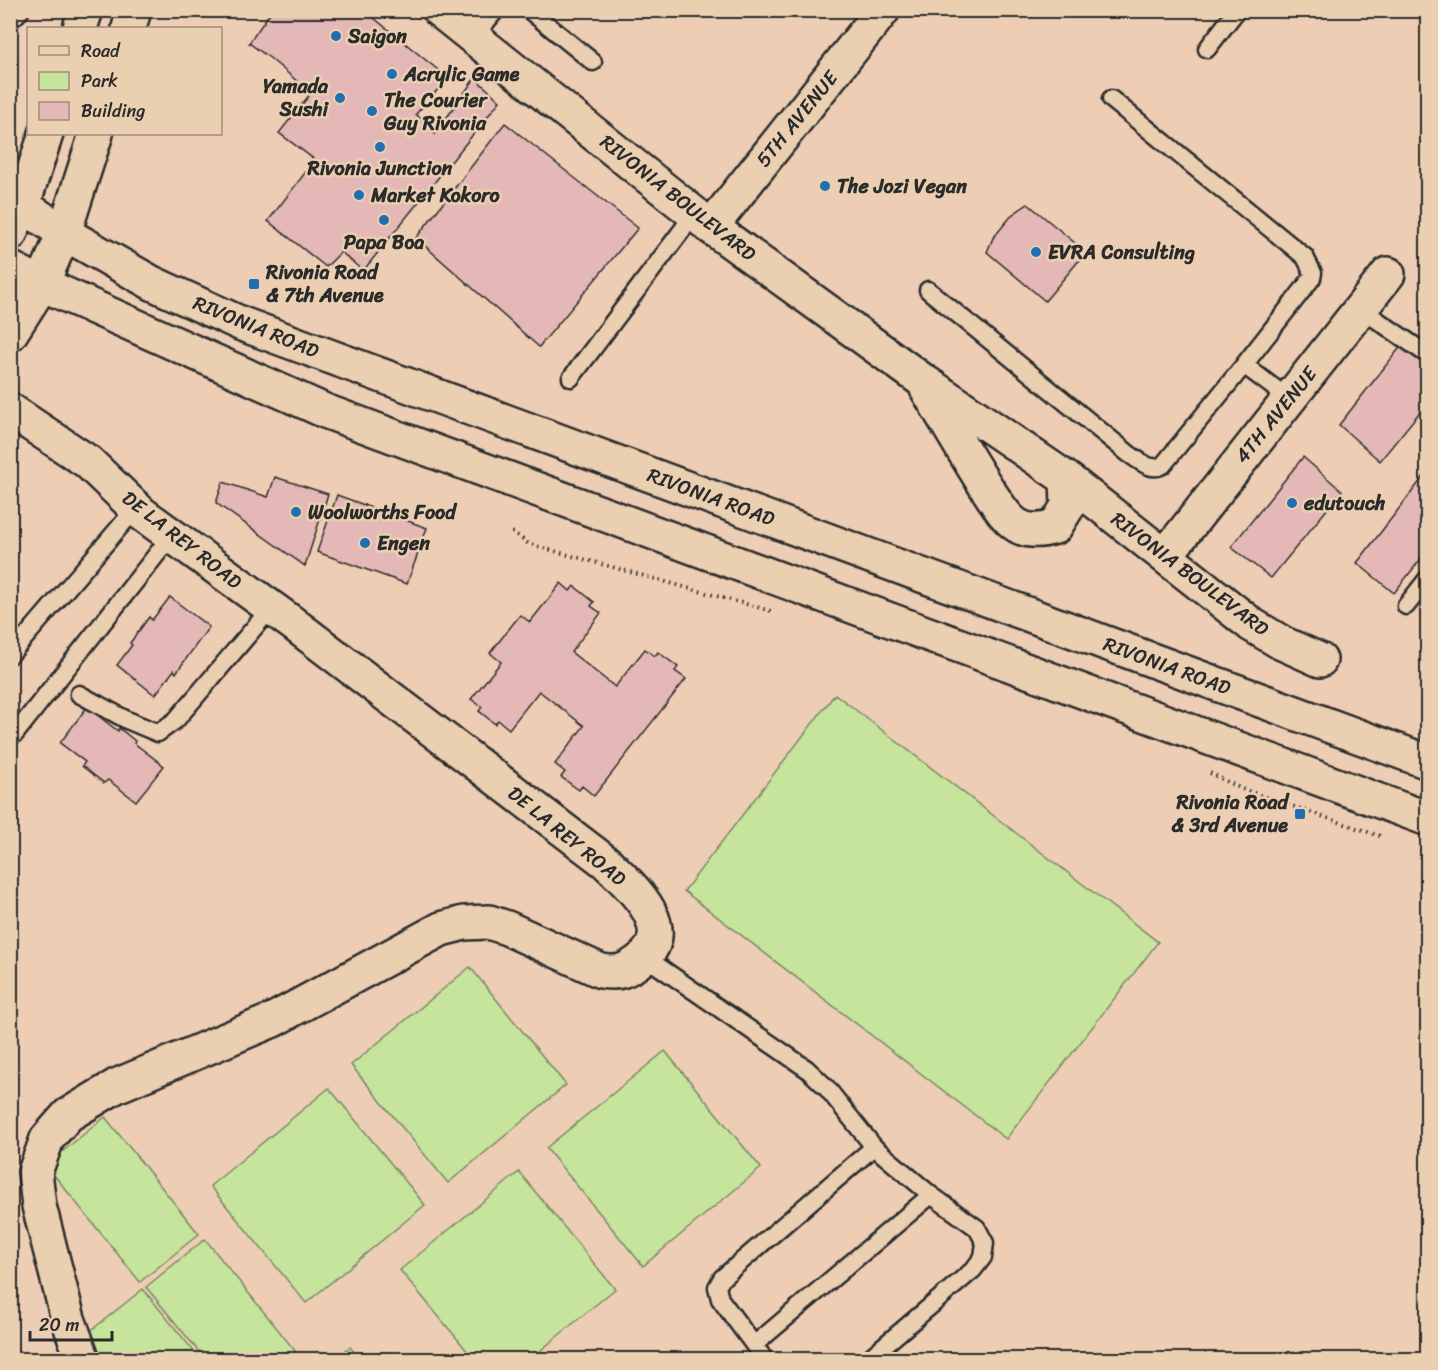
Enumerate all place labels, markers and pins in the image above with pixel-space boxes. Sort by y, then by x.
place label: Saigon [347,19,407,54]
marker: Saigon [329,29,343,43]
place label: Acrylic Game [403,57,520,92]
marker: Acrylic Game [385,67,399,81]
place label: Yamada Sushi [263,69,329,127]
place label: The Courier Guy Rivonia [383,83,488,141]
marker: Yamada Sushi [333,91,347,105]
marker: The Courier Guy Rivonia [365,104,379,118]
marker: Rivonia Junction [373,140,387,154]
place label: Rivonia Junction [307,151,453,186]
place label: The Jozi Vegan [837,169,967,204]
place label: Market Kokoro [370,178,501,213]
marker: The Jozi Vegan [818,179,832,193]
marker: Market Kokoro [352,188,366,202]
marker: Papa Boa [377,213,391,227]
place label: Papa Boa [344,225,424,260]
place label: EVRA Consulting [1048,235,1195,270]
marker: EVRA Consulting [1029,245,1043,259]
place label: Rivonia Road & 7th Avenue [265,255,384,313]
marker: Rivonia Road & 7th Avenue [247,277,261,291]
place label: edutouch [1303,486,1386,521]
place label: Woolworths Food [308,495,458,530]
marker: edutouch [1285,496,1299,510]
marker: Woolworths Food [289,505,303,519]
place label: Engen [377,526,430,561]
marker: Engen [358,536,372,550]
place label: Rivonia Road & 3rd Avenue [1171,785,1290,843]
marker: Rivonia Road & 3rd Avenue [1293,807,1307,821]

